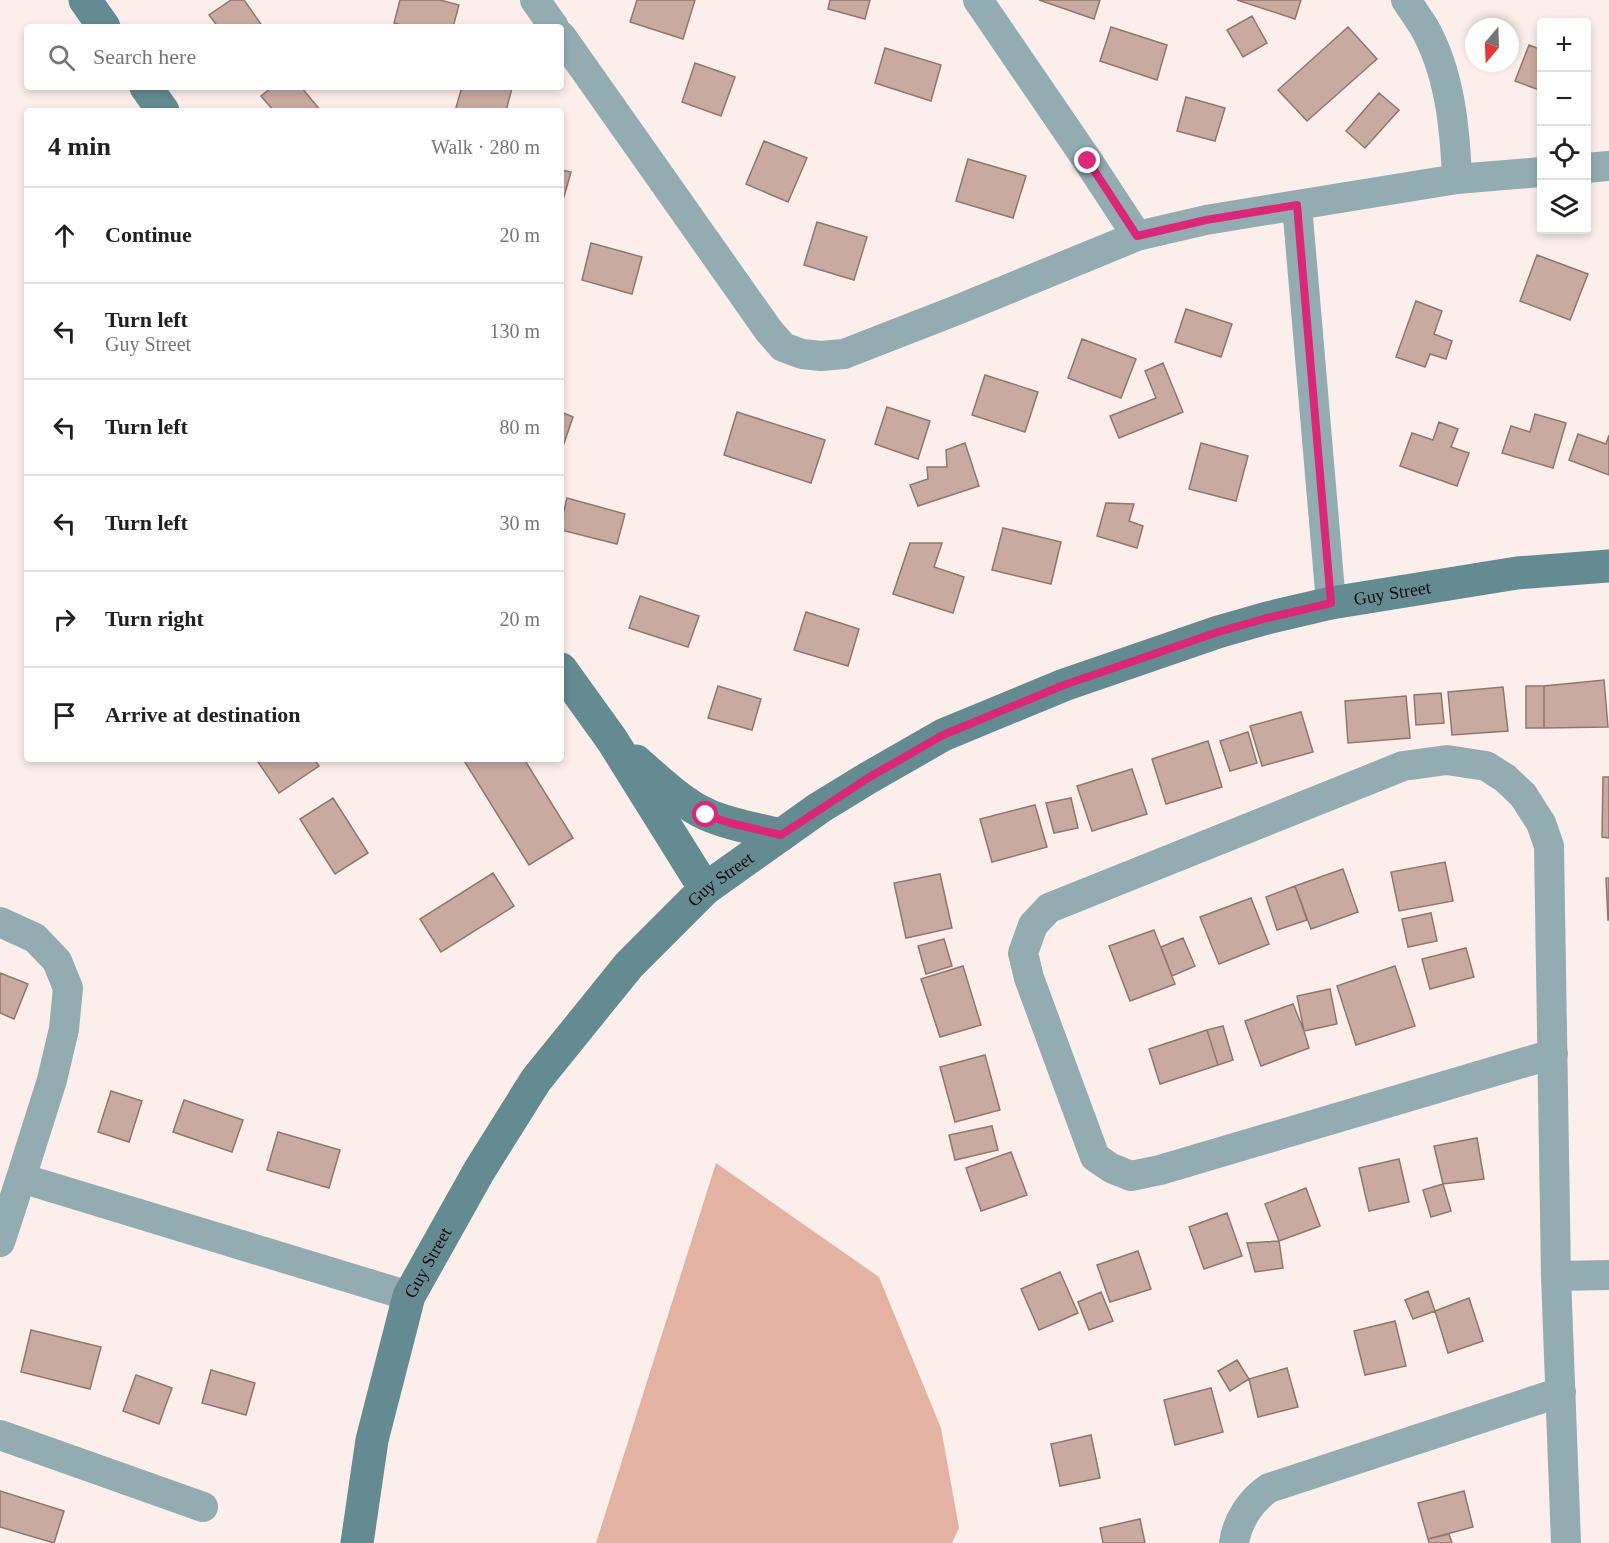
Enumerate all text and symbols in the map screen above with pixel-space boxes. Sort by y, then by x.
north arrow [1465,18,1519,72]
map controls [1537,18,1591,234]
button: + [1537,18,1591,72]
search box [24,24,564,90]
icon: search [45,41,78,74]
text: Search here [93,44,196,69]
button: − [1537,72,1591,126]
button: locate [1537,126,1591,180]
text: 4 min [48,132,111,161]
text: Walk · 280 m [431,136,540,158]
route end [1074,147,1100,173]
button: layers [1537,180,1591,234]
icon: ahead [48,219,81,252]
text: Continue [105,222,192,247]
text: 20 m [499,224,540,246]
text: Turn left [105,307,188,332]
icon: left [48,315,81,348]
text: 130 m [489,320,540,342]
text: Guy Street [105,333,191,355]
icon: left [48,411,81,444]
text: Turn left [105,414,188,439]
text: 80 m [499,416,540,438]
icon: left [48,507,81,540]
text: Turn left [105,510,188,535]
text: 30 m [499,512,540,534]
street label: Guy Street [1352,577,1432,609]
icon: right [48,603,81,636]
text: Turn right [105,606,204,631]
text: 20 m [499,608,540,630]
icon: arrive [48,699,81,732]
text: Arrive at destination [105,702,301,727]
route start [692,801,718,827]
street label: Guy Street [683,848,757,911]
street label: Guy Street [400,1224,455,1301]

